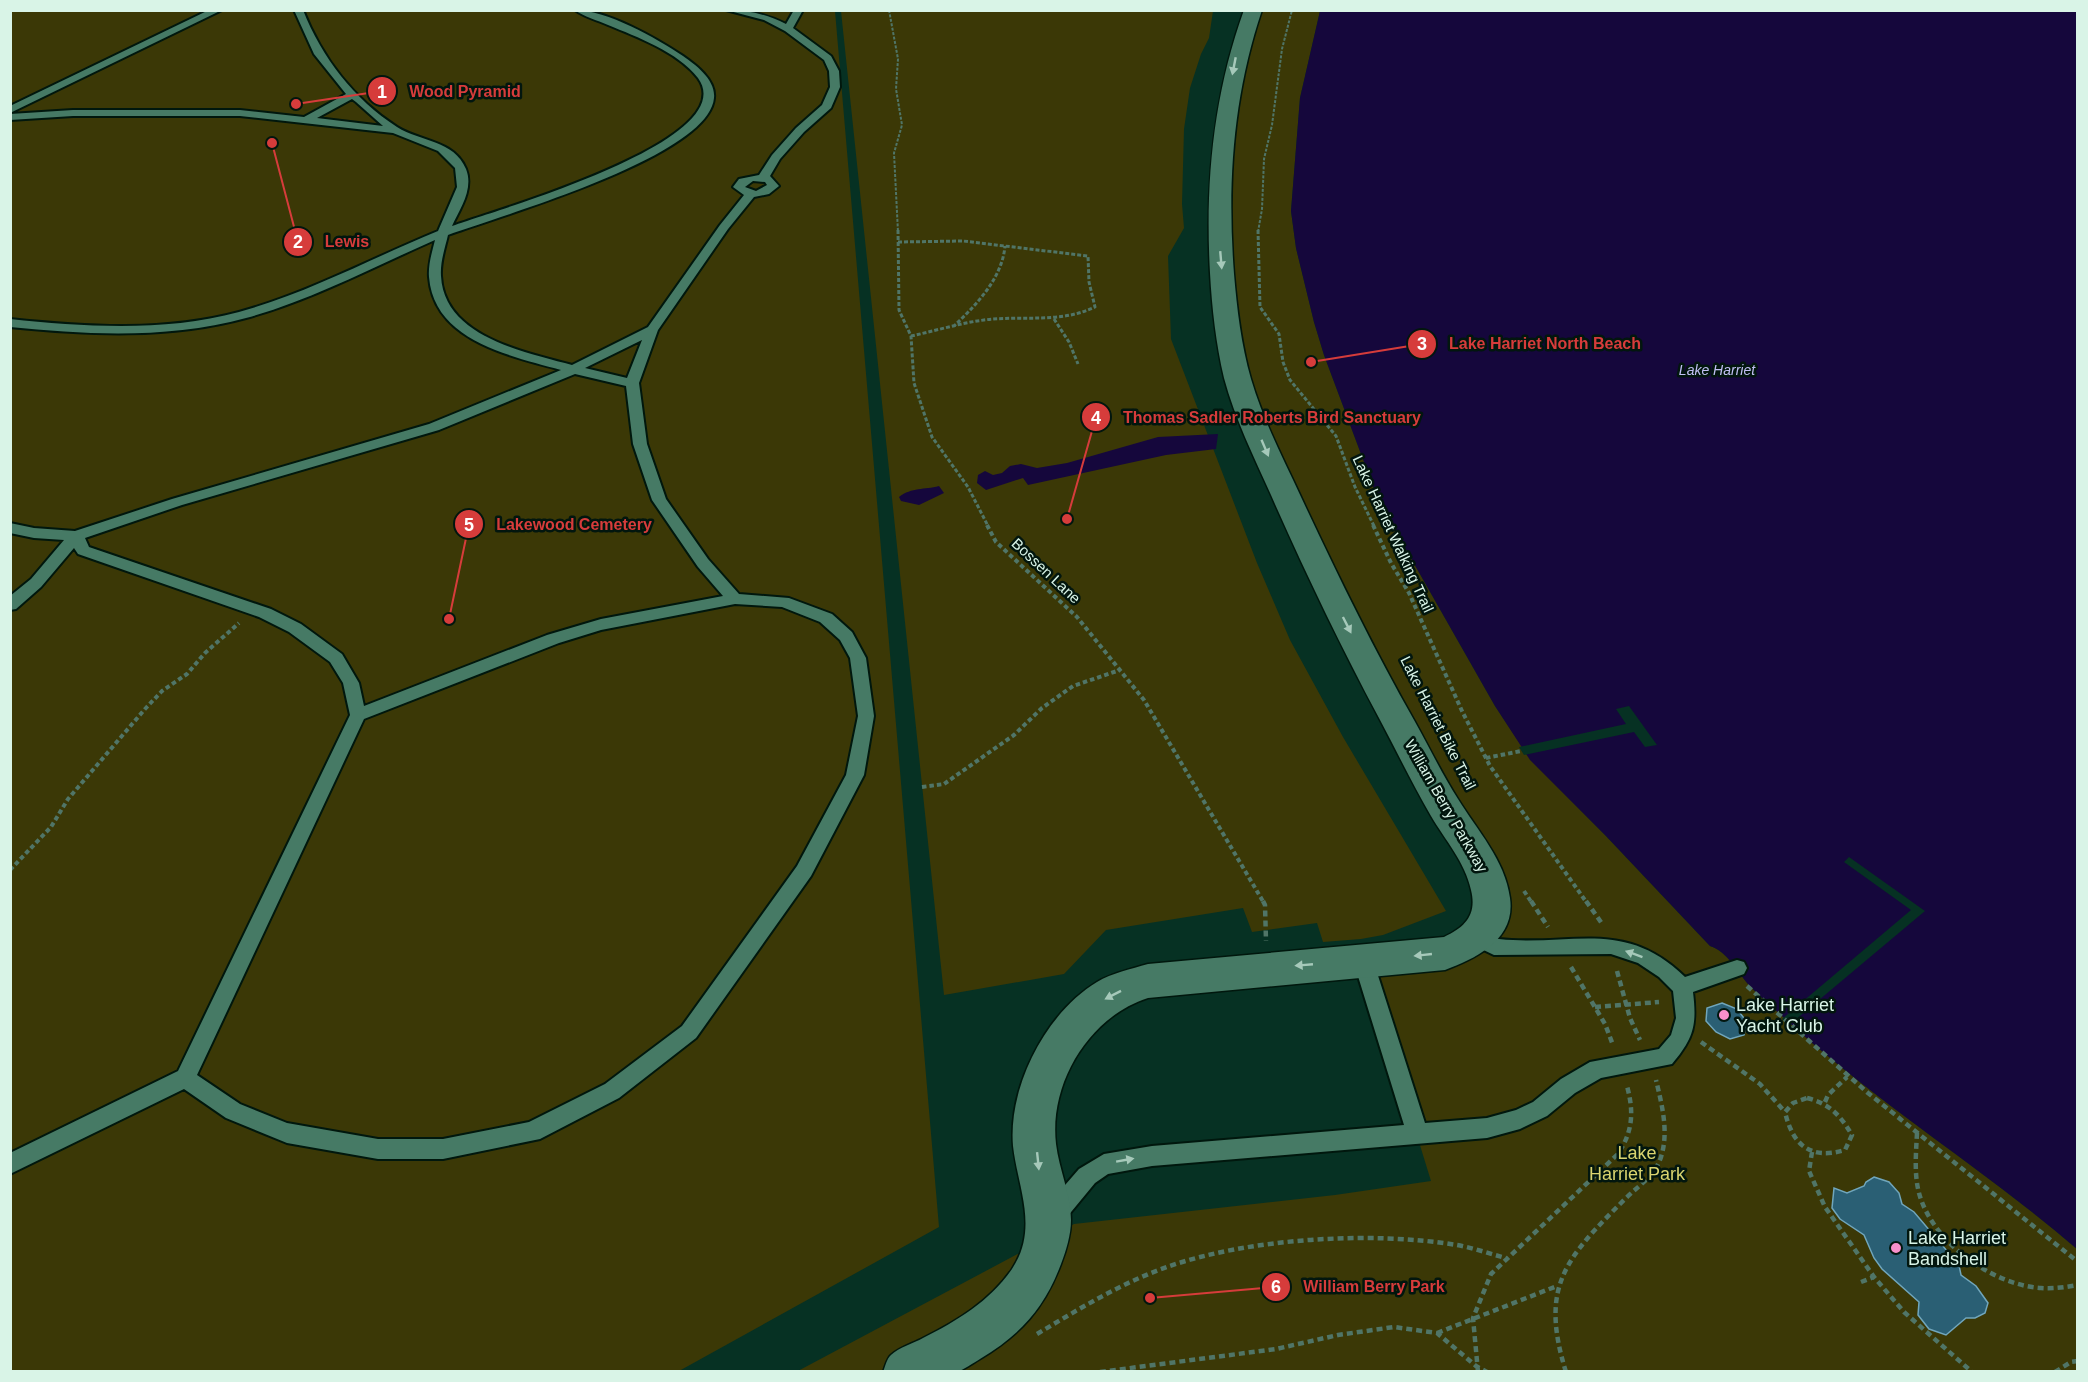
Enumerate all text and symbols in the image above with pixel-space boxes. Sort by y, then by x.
one-way arrow [1229,56,1238,75]
callout: Wood Pyramid [367,74,533,108]
text: 1 [377,82,387,102]
text: Wood Pyramid [409,83,521,100]
callout: Lewis [283,225,382,259]
text: 2 [293,232,303,252]
text: Lewis [325,233,369,250]
one-way arrow [1216,250,1225,269]
callout: Lake Harriet North Beach [1407,327,1653,361]
text: 3 [1417,334,1427,354]
text: Lake Harriet North Beach [1449,335,1641,352]
water label: Lake Harriet [1679,362,1756,378]
callout: Thomas Sadler Roberts Bird Sanctuary [1081,400,1432,434]
text: 4 [1091,408,1101,428]
text: Thomas Sadler Roberts Bird Sanctuary [1123,409,1421,426]
one-way arrow [1261,439,1270,457]
street label: Lake Harriet Walking Trail [1350,453,1437,615]
callout: Lakewood Cemetery [454,507,663,541]
text: 5 [464,515,474,535]
text: Lakewood Cemetery [496,516,652,533]
street label: Bossen Lane [1009,535,1084,607]
one-way arrow [1342,617,1352,634]
street label: Lake Harriet Bike Trail [1397,653,1480,792]
street label: William Berry Parkway [1402,737,1492,875]
one-way arrow [1625,949,1643,959]
one-way arrow [1413,950,1432,960]
one-way arrow [1295,960,1314,970]
one-way arrow [1104,989,1122,999]
place label: Lake Harriet Yacht Club [1736,995,1834,1036]
marker: Lake Harriet Yacht Club [1717,1008,1731,1022]
park label: Lake Harriet Park [1589,1143,1686,1184]
one-way arrow [1033,1152,1043,1171]
one-way arrow [1116,1155,1135,1164]
place label: Lake Harriet Bandshell [1908,1228,2006,1269]
marker: Lake Harriet Bandshell [1889,1241,1903,1255]
callout: William Berry Park [1261,1270,1456,1304]
text: 6 [1271,1277,1281,1297]
text: William Berry Park [1303,1278,1445,1295]

